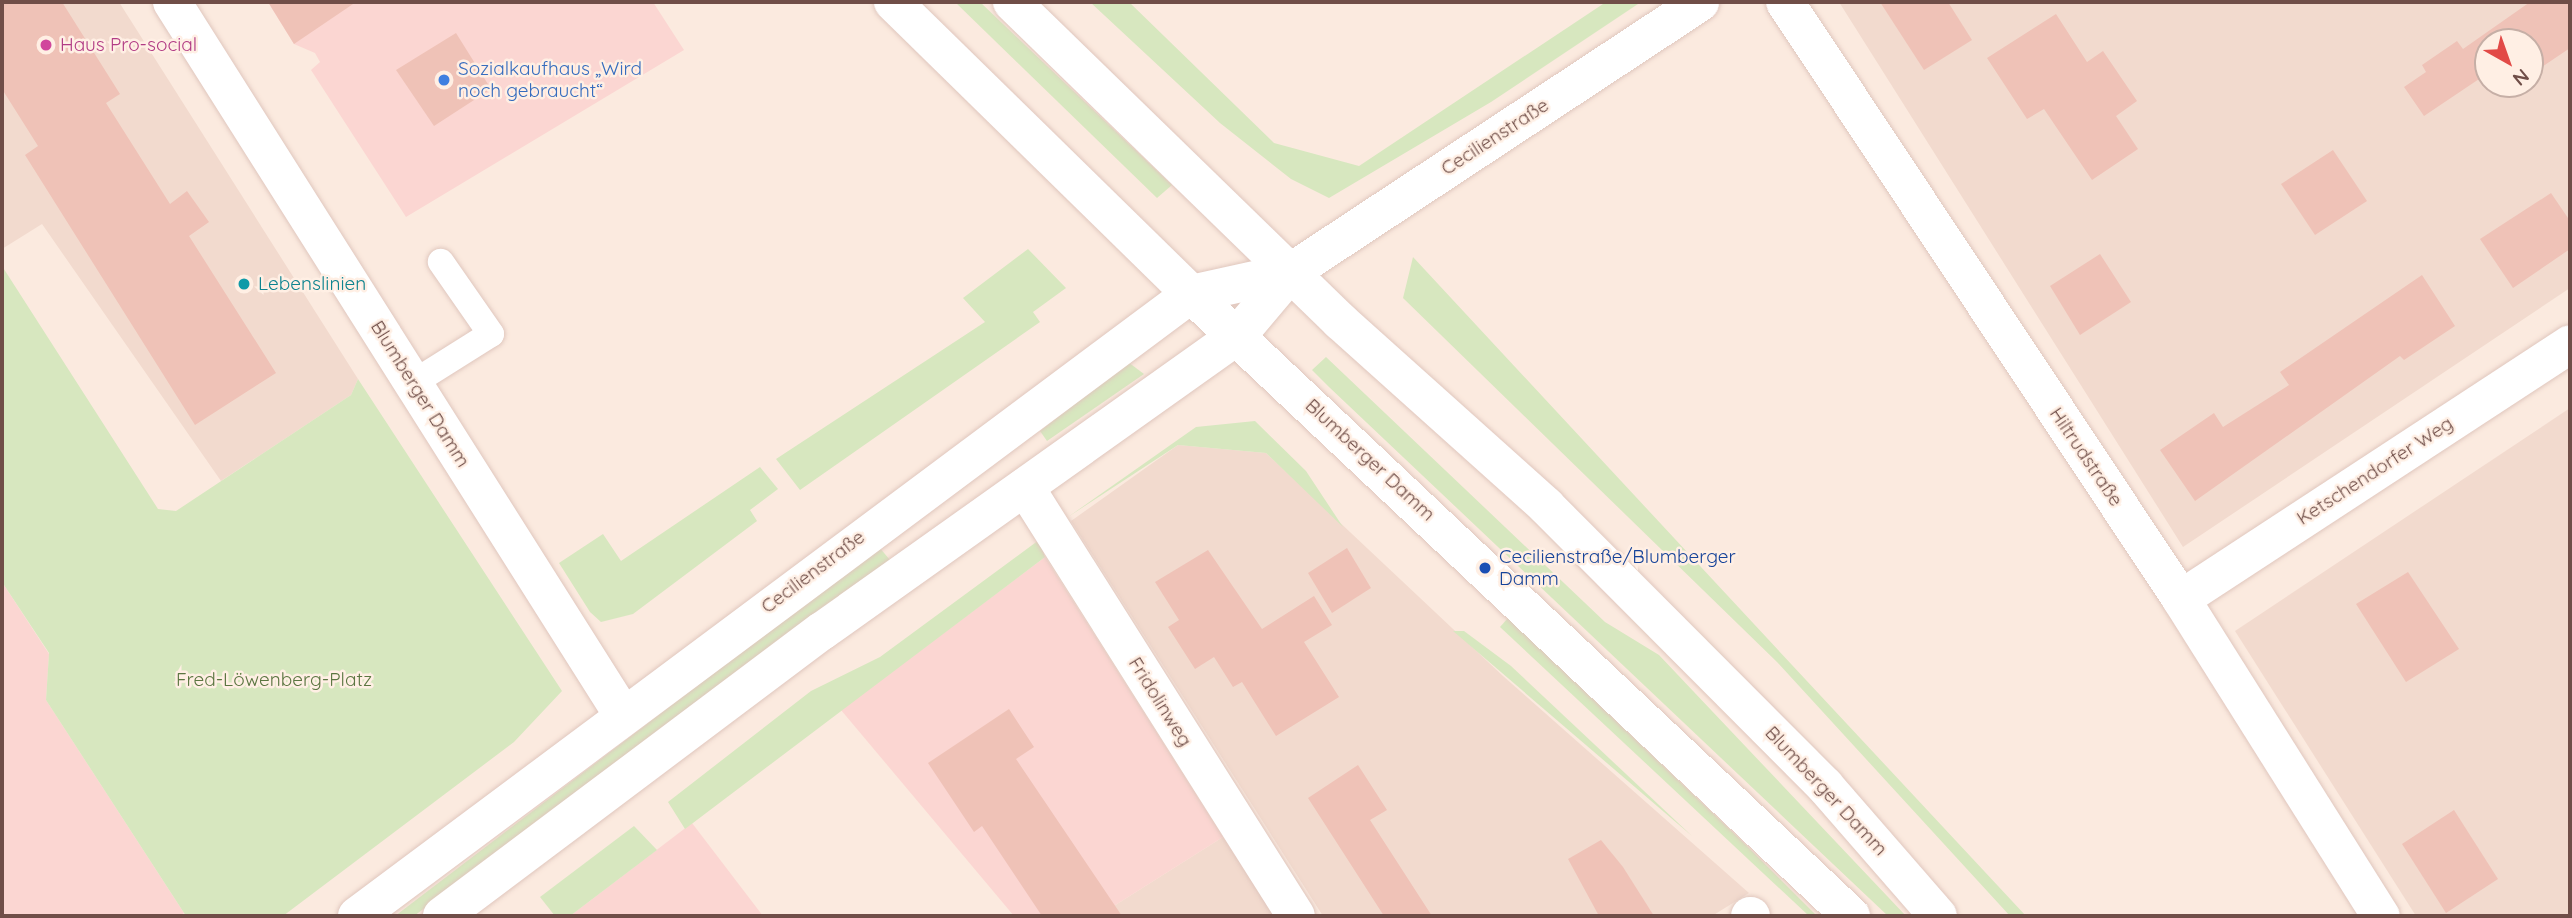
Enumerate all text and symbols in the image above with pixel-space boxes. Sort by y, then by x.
north arrow [2474,28,2544,98]
place label: Haus Pro-social [60,34,197,56]
marker: Haus Pro-social [38,37,54,53]
place label: Sozialkaufhaus „Wird noch gebraucht“ [458,58,642,102]
text: N [2508,64,2534,91]
marker: Sozialkaufhaus „Wird noch gebraucht“ [436,72,452,88]
street label: Cecilienstraße [1437,94,1553,180]
place label: Lebenslinien [258,273,366,295]
marker: Lebenslinien [236,276,252,292]
street label: Blumberger Damm [366,316,474,472]
street label: Blumberger Damm [1301,394,1439,526]
street label: Hiltrudstraße [2045,403,2127,511]
street label: Ketschendorfer Weg [2293,412,2457,530]
street label: Cecilienstraße [757,526,869,618]
place label: Cecilienstraße/Blumberger Damm [1499,546,1736,590]
marker: Cecilienstraße/Blumberger Damm [1477,560,1493,576]
street label: Fridolinweg [1124,653,1196,751]
park label: Fred-Löwenberg-Platz [176,669,372,691]
street label: Blumberger Damm [1760,722,1892,860]

